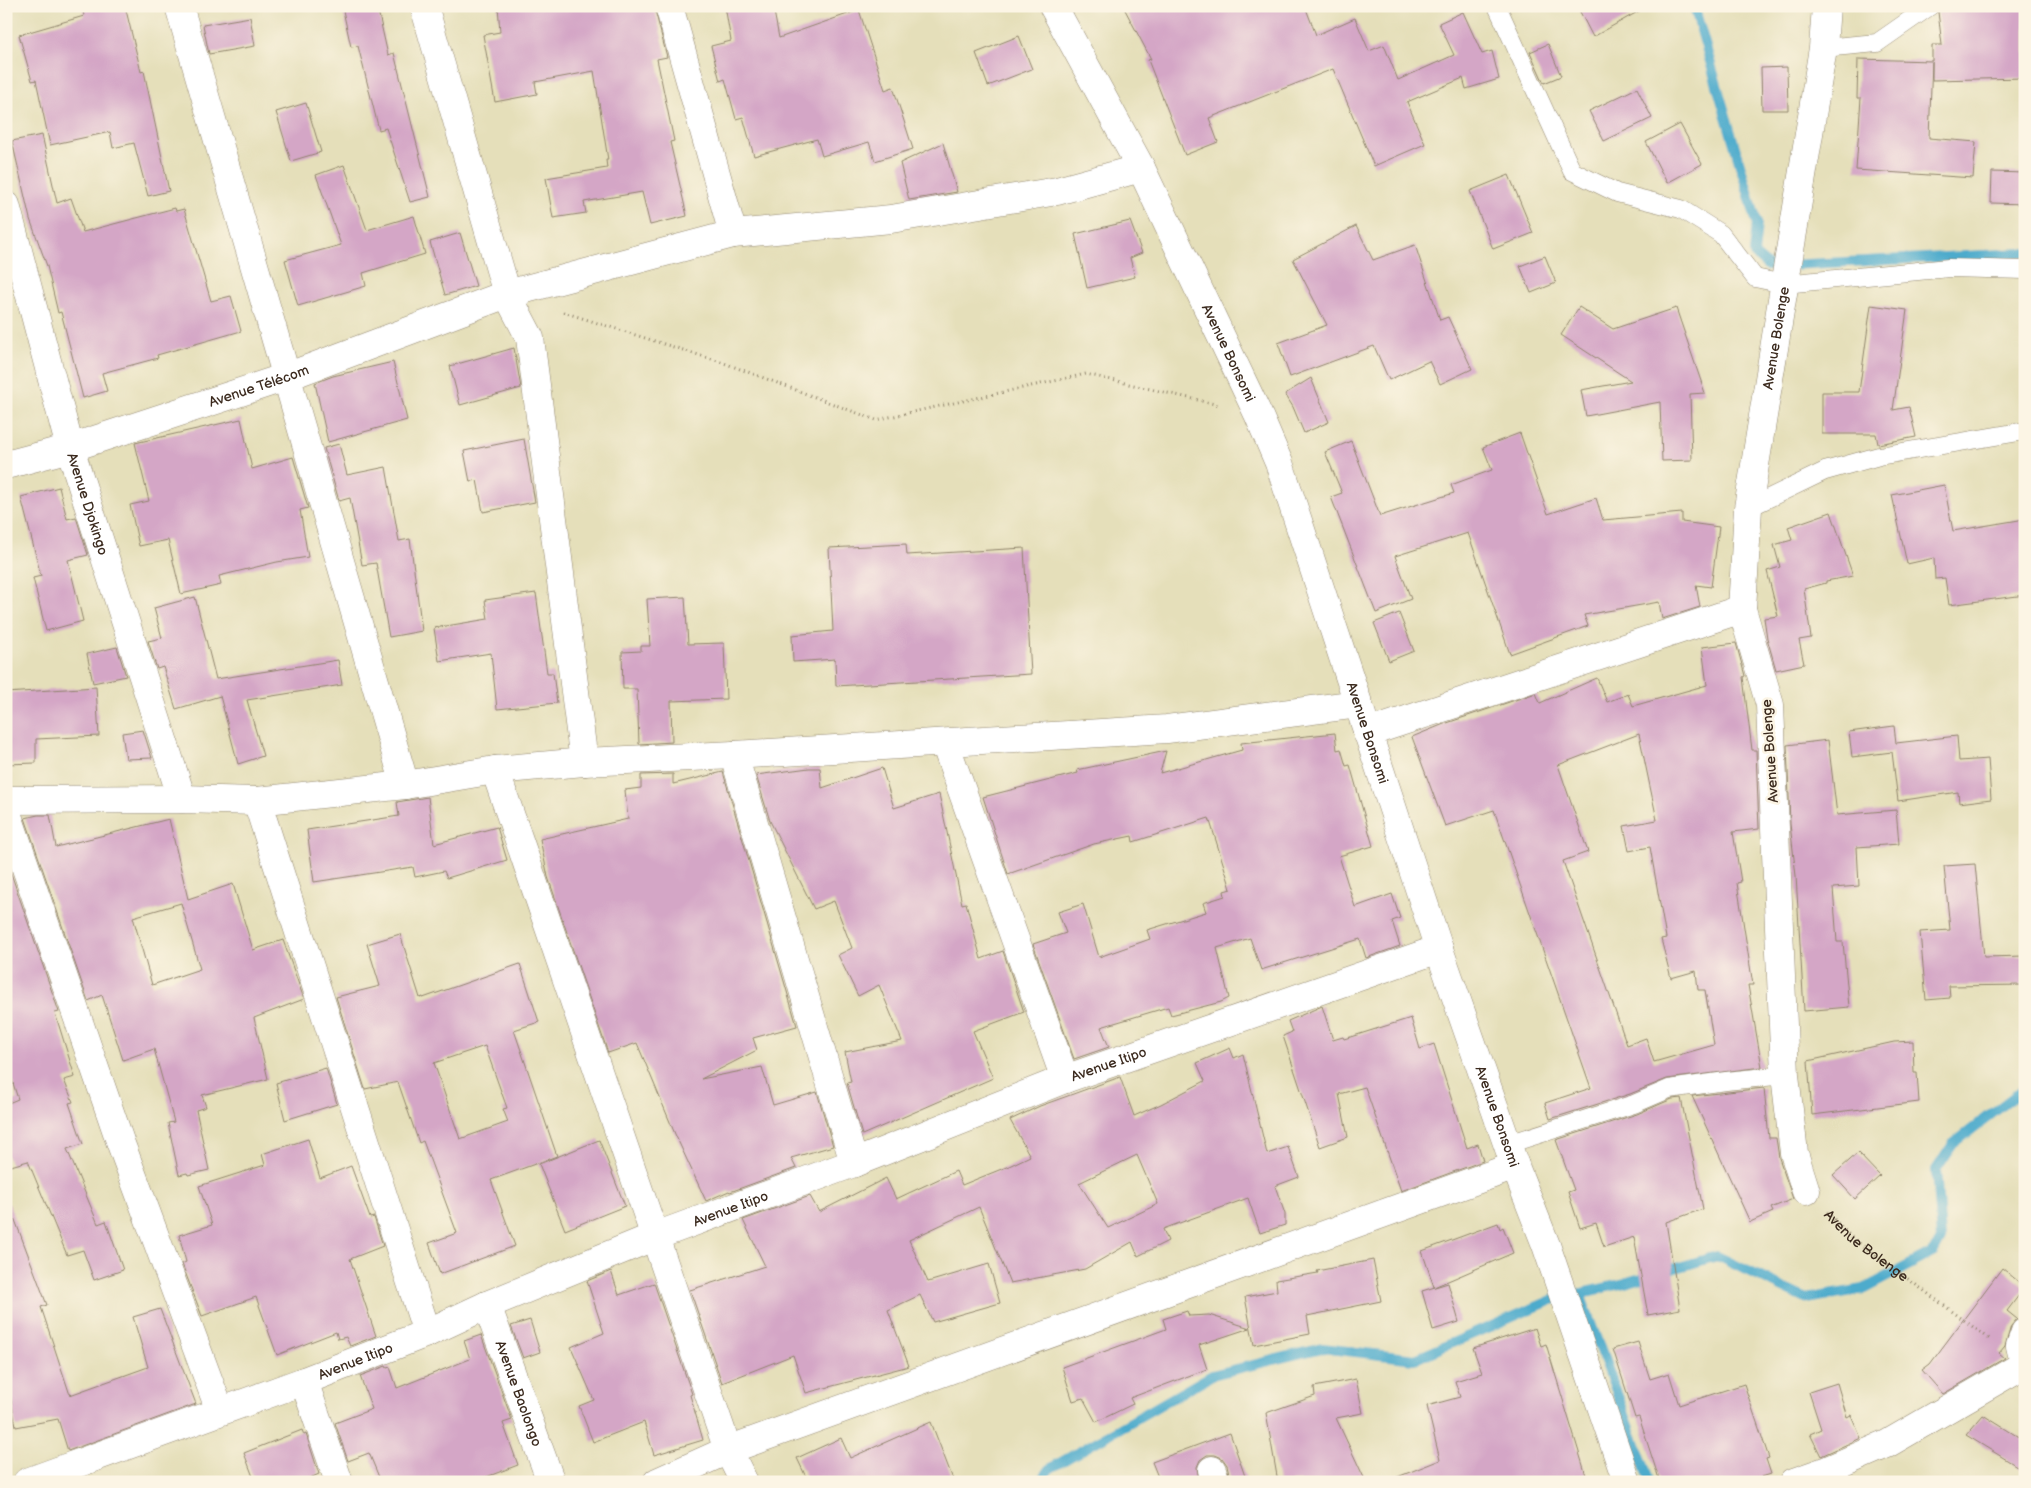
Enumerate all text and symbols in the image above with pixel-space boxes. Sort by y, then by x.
street label: Avenue Bolenge [1759,285,1792,391]
street label: Avenue Bonsomi [1198,301,1259,404]
street label: Avenue Télécom [207,361,311,410]
street label: Avenue Djokingo [64,451,112,557]
street label: Avenue Bonsomi [1343,680,1392,786]
street label: Avenue Bolenge [1758,699,1782,803]
street label: Avenue Itipo [1069,1043,1149,1085]
street label: Avenue Bonsomi [1472,1063,1523,1169]
street label: Avenue Itipo [691,1187,770,1230]
street label: Avenue Bolenge [1821,1206,1912,1285]
street label: Avenue Baolongo [492,1338,546,1449]
street label: Avenue Itipo [316,1339,395,1383]

